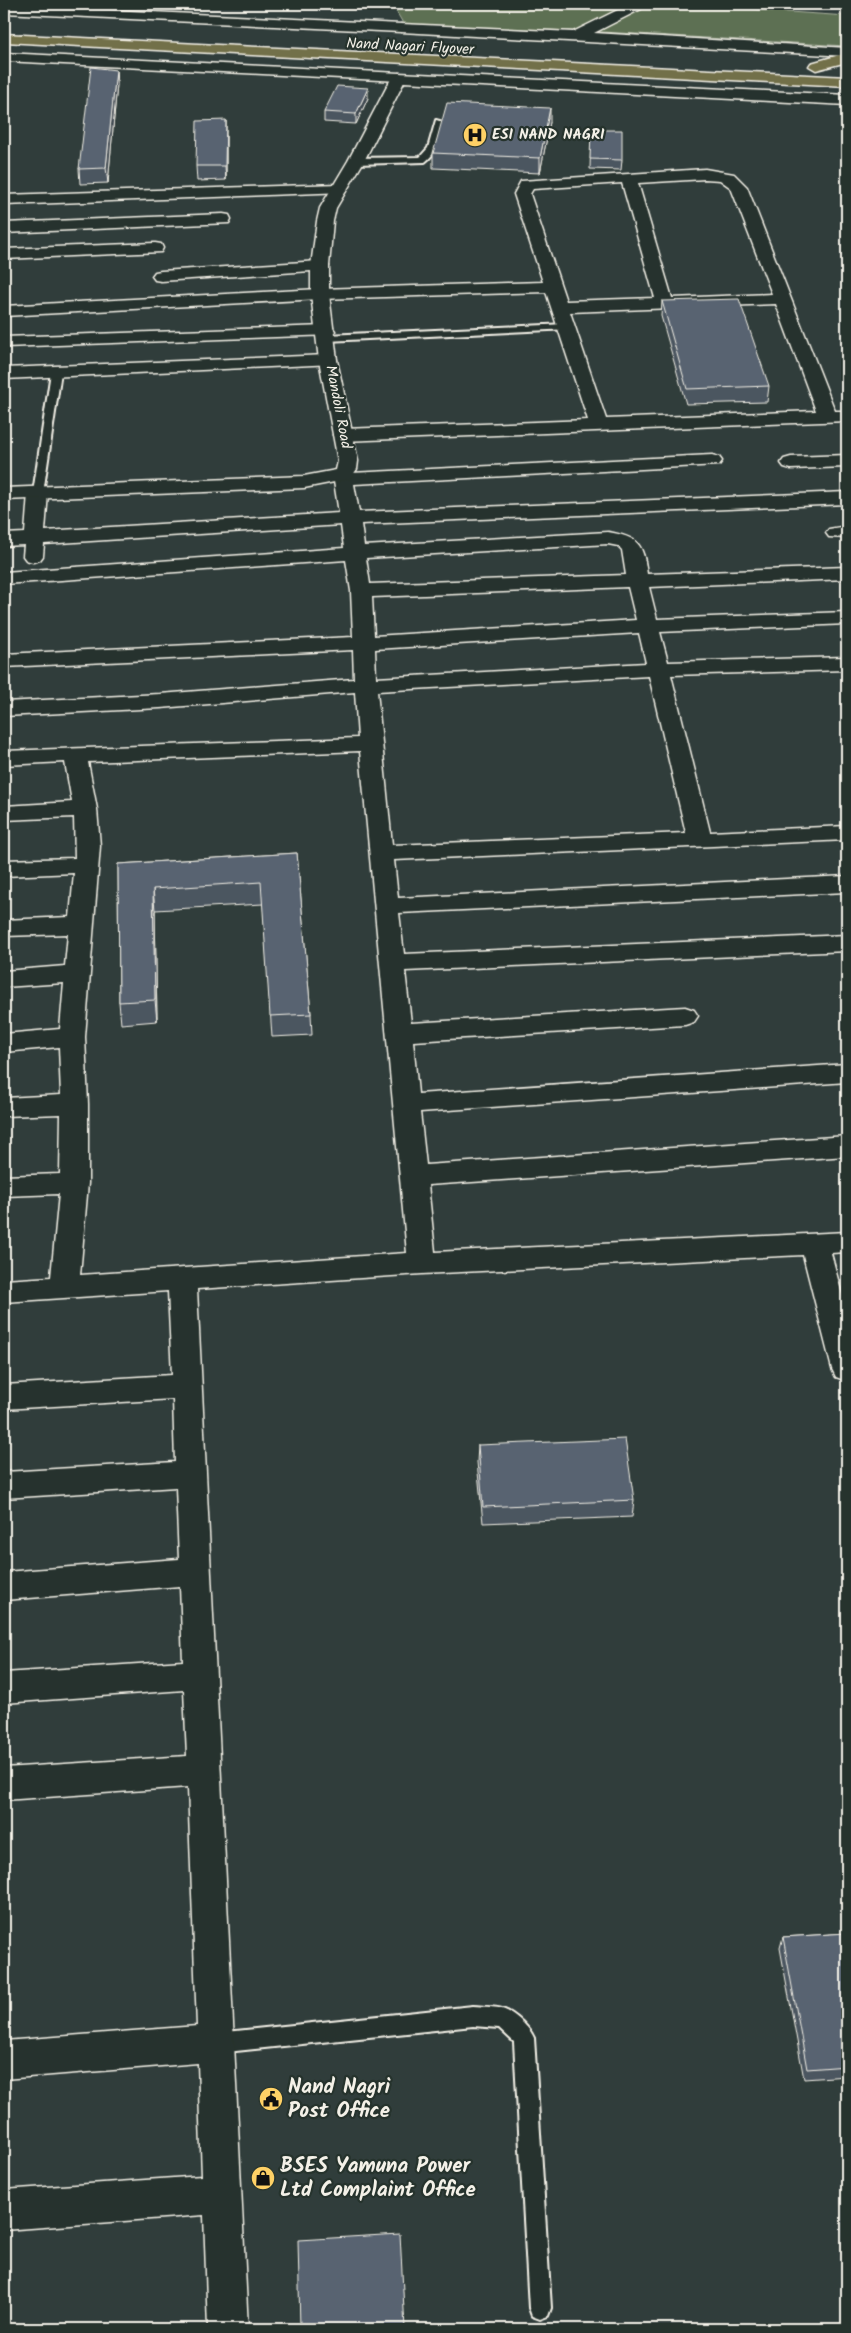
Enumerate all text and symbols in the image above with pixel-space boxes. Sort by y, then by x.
street label: Nand Nagari Flyover [345,32,476,62]
hospital icon: ESI NAND NAGRI [462,122,488,148]
place label: ESI NAND NAGRI [492,123,605,147]
street label: Mandoli Road [318,363,358,451]
place label: Nand Nagri Post Office [288,2071,391,2128]
public building icon: Nand Nagri Post Office [258,2086,284,2112]
place label: BSES Yamuna Power Ltd Complaint Office [280,2150,476,2207]
shop icon: BSES Yamuna Power Ltd Complaint Office [250,2165,276,2191]

